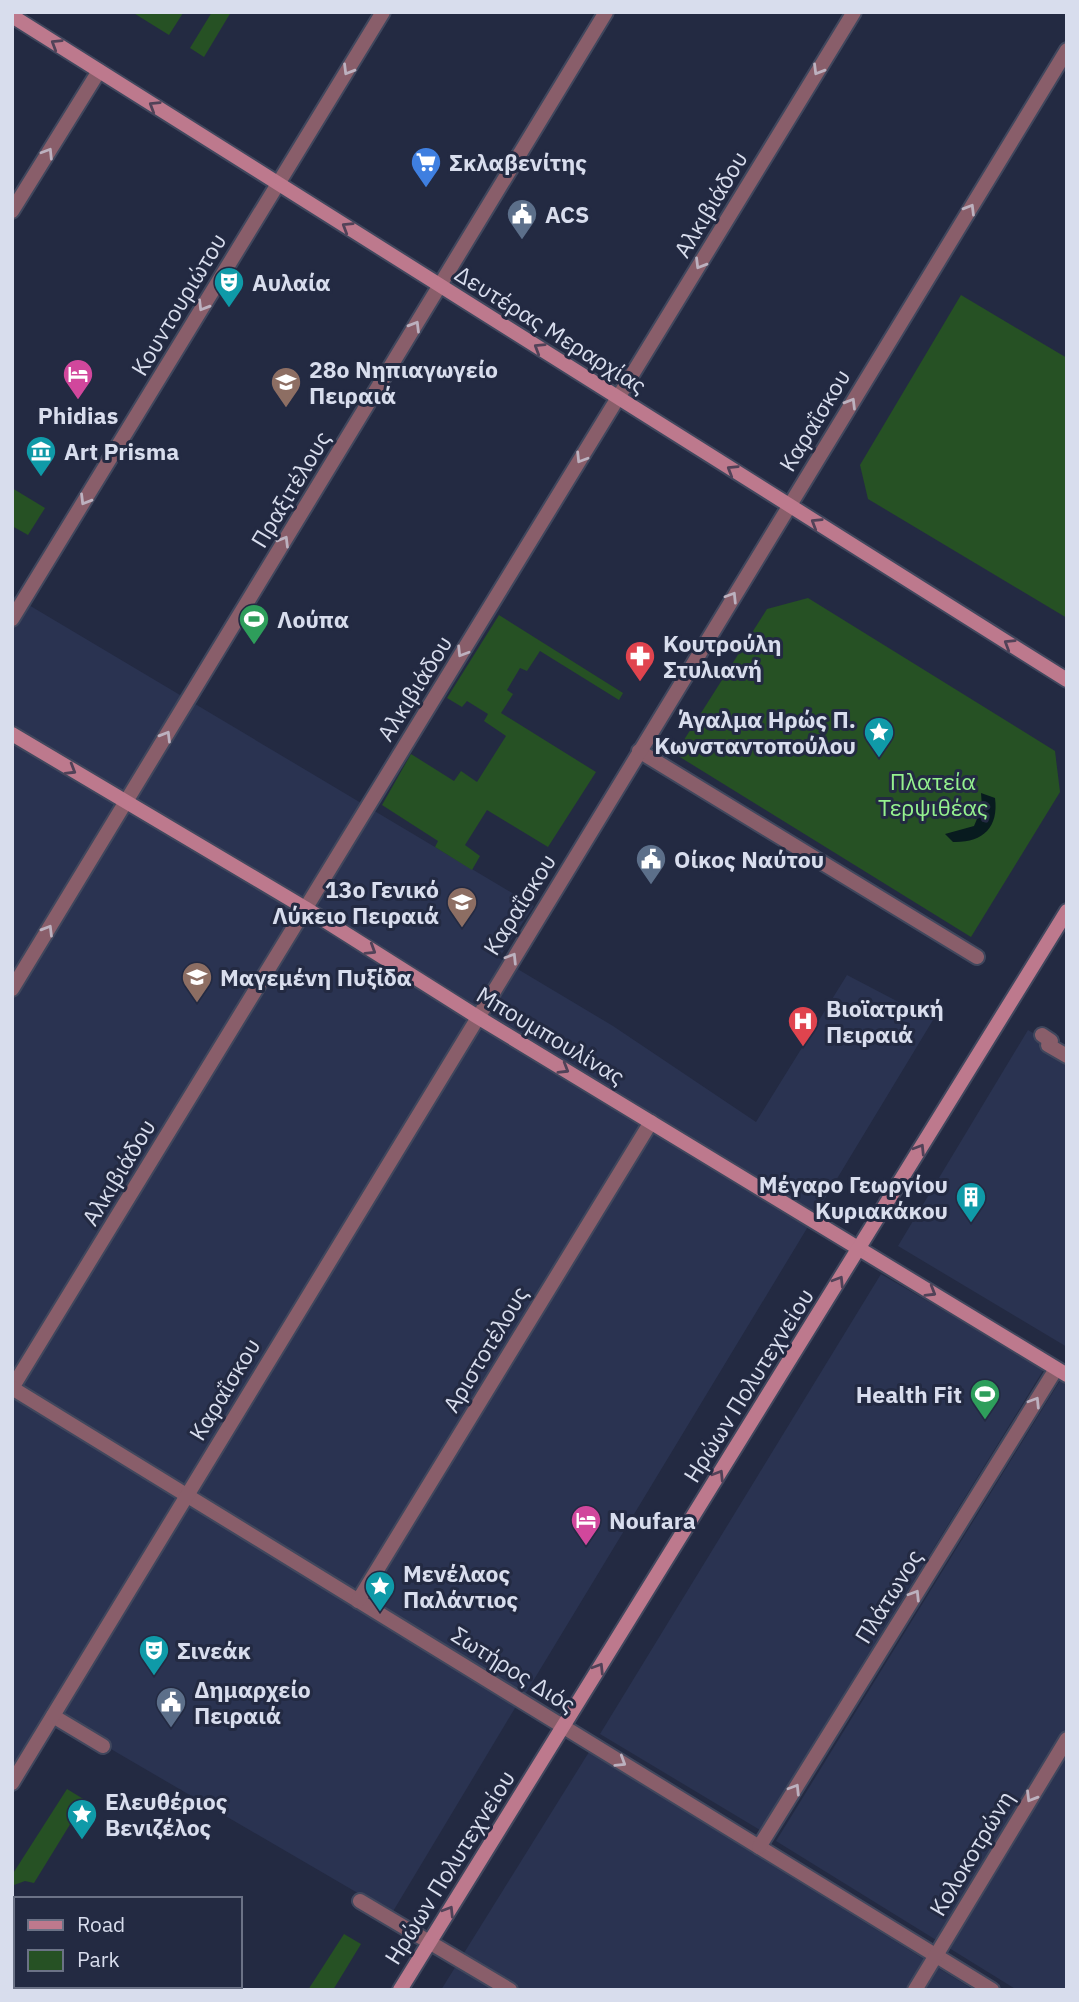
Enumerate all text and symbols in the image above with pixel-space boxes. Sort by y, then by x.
one-way arrow [50,39,63,52]
one-way arrow [343,63,356,76]
one-way arrow [814,63,827,76]
one-way arrow [149,101,162,114]
supermarket icon: Σκλαβενίτης [409,145,443,189]
street label: Αλκιβιάδου [666,145,754,263]
place label: Σκλαβενίτης [449,147,587,177]
one-way arrow [40,148,53,161]
public building icon: ACS [505,197,539,241]
place label: ACS [545,199,589,229]
one-way arrow [962,203,975,216]
one-way arrow [341,223,354,236]
street label: Κουντουριώτου [124,227,232,381]
one-way arrow [695,257,708,270]
street label: Δευτέρας Μεραρχίας [450,258,652,400]
theatre icon: Αυλαία [212,265,246,309]
place label: Αυλαία [252,267,331,297]
one-way arrow [199,299,212,312]
one-way arrow [407,321,420,334]
one-way arrow [534,344,547,357]
place label: 28ο Νηπιαγωγείο Πειραιά [309,354,498,410]
hotel icon: Phidias [61,357,95,401]
street label: Καραΐσκου [772,363,856,477]
school or university icon: 28ο Νηπιαγωγείο Πειραιά [269,365,303,409]
one-way arrow [843,397,856,410]
place label: Phidias [38,400,118,430]
street label: Πραξιτέλους [243,425,337,553]
museum icon: Art Prisma [24,434,58,478]
place label: Art Prisma [64,436,179,466]
one-way arrow [576,451,589,464]
one-way arrow [726,465,739,478]
one-way arrow [80,493,93,506]
one-way arrow [811,518,824,531]
one-way arrow [276,536,289,549]
one-way arrow [724,591,737,604]
sports icon: Λούπα [237,602,271,646]
place label: Λούπα [277,604,349,634]
place label: Κουτρούλη Στυλιανή [663,628,782,684]
street label: Αλκιβιάδου [370,629,458,747]
pharmacy icon: Κουτρούλη Στυλιανή [623,639,657,683]
one-way arrow [1003,639,1016,652]
one-way arrow [457,645,470,658]
place label: Άγαλμα Ηρώς Π. Κωνσταντοπούλου [654,704,856,760]
place icon: Άγαλμα Ηρώς Π. Κωνσταντοπούλου [862,715,896,759]
one-way arrow [158,730,171,743]
one-way arrow [63,761,76,774]
park label: Πλατεία Τερψιθέας [878,766,988,822]
public building icon: Οίκος Ναύτου [634,842,668,886]
place label: Οίκος Ναύτου [674,844,824,874]
street label: Καραΐσκου [476,848,562,960]
place label: 13ο Γενικό Λύκειο Πειραιά [272,874,439,930]
school or university icon: 13ο Γενικό Λύκειο Πειραιά [445,885,479,929]
one-way arrow [39,925,52,938]
one-way arrow [363,941,376,954]
one-way arrow [503,953,516,966]
school or university icon: Μαγεμένη Πυξίδα [180,960,214,1004]
place label: Μαγεμένη Πυξίδα [220,962,412,992]
street label: Μπουμπουλίνας [471,979,631,1091]
place label: Βιοϊατρική Πειραιά [826,993,944,1049]
hospital icon: Βιοϊατρική Πειραιά [786,1004,820,1048]
one-way arrow [557,1061,570,1074]
street label: Αλκιβιάδου [74,1113,162,1231]
one-way arrow [912,1143,925,1156]
place label: Μέγαρο Γεωργίου Κυριακάκου [759,1169,948,1225]
building icon: Μέγαρο Γεωργίου Κυριακάκου [954,1180,988,1224]
one-way arrow [830,1276,843,1289]
street label: Αριστοτέλους [436,1280,534,1418]
street label: Ηρώων Πολυτεχνείου [676,1282,820,1488]
one-way arrow [923,1284,936,1297]
street label: Καραΐσκου [182,1332,266,1446]
sports icon: Health Fit [968,1377,1002,1421]
place label: Health Fit [856,1379,962,1409]
one-way arrow [1027,1397,1040,1410]
one-way arrow [710,1469,723,1482]
hotel icon: Noufara [569,1503,603,1547]
place label: Noufara [609,1505,696,1535]
street label: Πλάτωνος [847,1543,929,1649]
place label: Μενέλαος Παλάντιος [403,1558,519,1614]
place icon: Μενέλαος Παλάντιος [363,1569,397,1613]
one-way arrow [907,1590,920,1603]
street label: Σωτήρος Διός [446,1619,582,1719]
theatre icon: Σινεάκ [137,1633,171,1677]
place label: Σινεάκ [177,1635,252,1665]
one-way arrow [591,1663,604,1676]
place label: Δημαρχείο Πειραιά [194,1674,311,1730]
public building icon: Δημαρχείο Πειραιά [154,1685,188,1729]
one-way arrow [613,1753,626,1766]
street label: Ηρώων Πολυτεχνείου [377,1764,521,1970]
one-way arrow [787,1783,800,1796]
street label: Κολοκοτρώνη [922,1785,1020,1921]
place label: Ελευθέριος Βενιζέλος [105,1786,228,1842]
one-way arrow [1027,1790,1040,1803]
place icon: Ελευθέριος Βενιζέλος [65,1797,99,1841]
legend [14,1897,242,1988]
one-way arrow [440,1906,453,1919]
text: Road [77,1910,125,1938]
text: Park [77,1945,120,1973]

